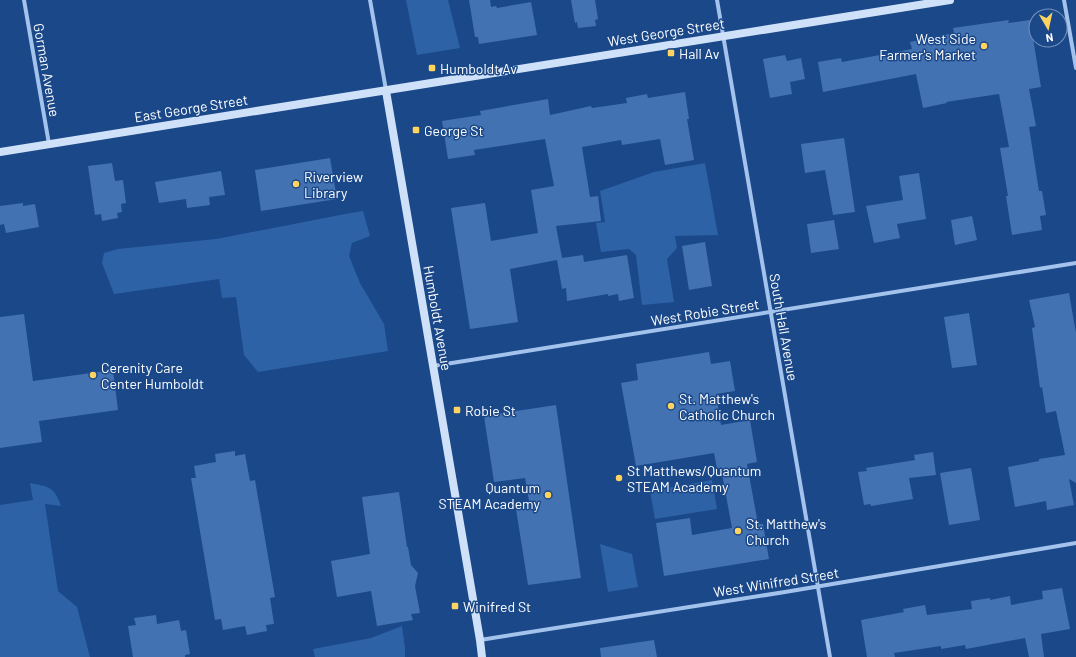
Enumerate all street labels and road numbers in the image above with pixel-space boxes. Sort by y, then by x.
street label: West George Street [606,14,726,50]
street label: Gorman Avenue [30,22,64,118]
street label: East George Street [133,91,249,125]
street label: Humboldt Avenue [420,264,456,372]
street label: South Hall Avenue [766,272,802,382]
street label: West Robie Street [650,295,760,329]
street label: West Winifred Street [712,564,840,600]

